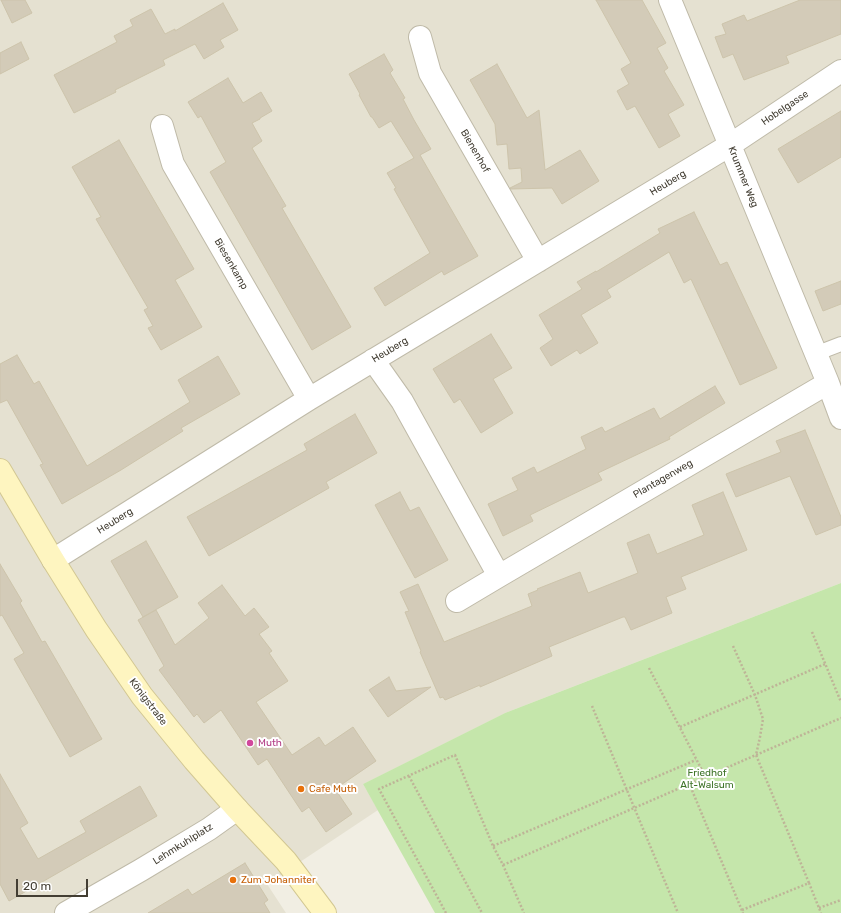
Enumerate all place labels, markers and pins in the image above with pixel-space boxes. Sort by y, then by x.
place label: Muth [258,737,282,749]
marker: Muth [245,738,255,748]
place label: Cafe Muth [309,783,357,795]
marker: Cafe Muth [296,784,306,794]
place label: Zum Johanniter [241,874,316,886]
marker: Zum Johanniter [228,875,238,885]

